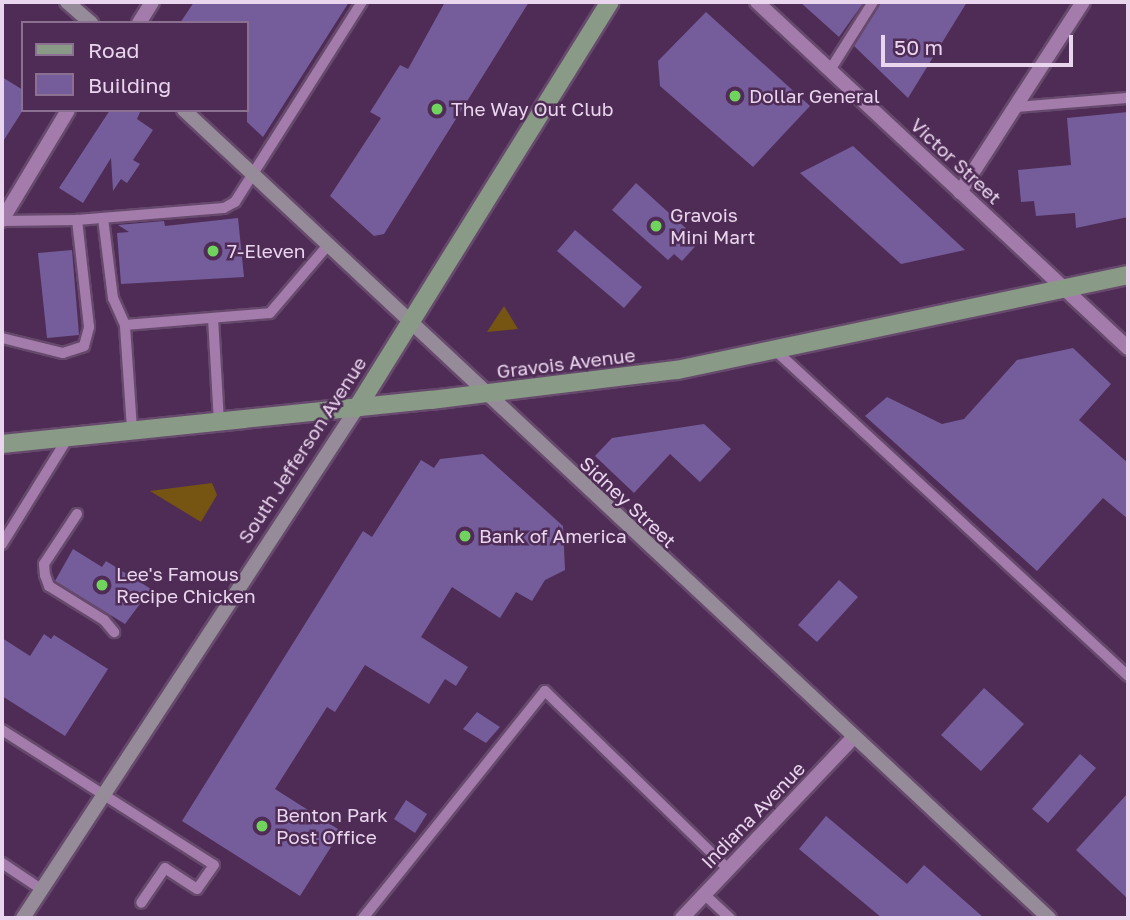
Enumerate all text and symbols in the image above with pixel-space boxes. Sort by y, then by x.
legend [21,21,248,112]
scale bar [885,21,1078,65]
text: 50 m [894,34,943,60]
text: Road [88,37,139,63]
text: Building [88,72,171,98]
place label: Dollar General [749,85,880,107]
marker: Dollar General [727,88,743,104]
place label: The Way Out Club [451,98,614,120]
marker: The Way Out Club [429,101,445,117]
street label: Victor Street [906,113,1006,209]
place label: Gravois Mini Mart [670,204,755,248]
marker: Gravois Mini Mart [648,218,664,234]
place label: 7-Eleven [227,240,305,262]
marker: 7-Eleven [205,243,221,259]
street label: Gravois Avenue [495,343,637,383]
street label: South Jefferson Avenue [233,352,371,548]
street label: Sidney Street [575,452,681,552]
place label: Bank of America [479,525,627,547]
marker: Bank of America [457,528,473,544]
place label: Lee's Famous Recipe Chicken [116,563,256,607]
marker: Lee's Famous Recipe Chicken [94,577,110,593]
street label: Indiana Avenue [696,757,810,873]
place label: Benton Park Post Office [276,804,388,848]
marker: Benton Park Post Office [254,818,270,834]

